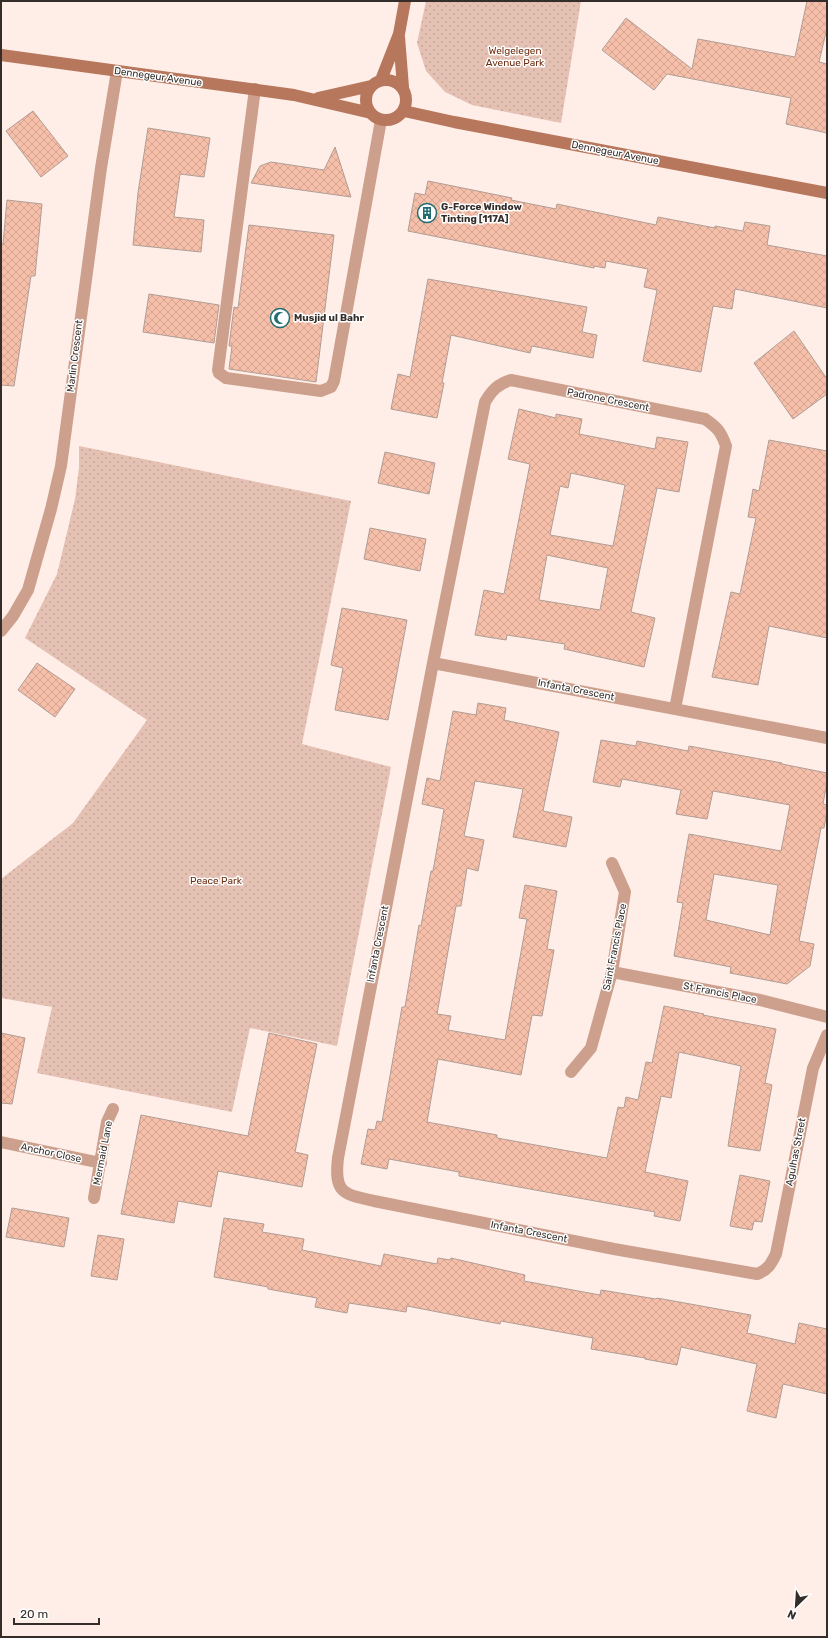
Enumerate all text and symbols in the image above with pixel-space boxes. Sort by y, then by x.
park label: Welgelegen Avenue Park [486,45,545,69]
street label: Dennegeur Avenue [113,65,203,89]
street label: Dennegeur Avenue [570,139,660,167]
place label: G-Force Window Tinting [117A] [441,201,522,225]
building icon: G-Force Window Tinting [117A] [416,202,438,224]
mosque icon: Musjid ul Bahr [269,307,291,329]
place label: Musjid ul Bahr [294,312,364,324]
street label: Marlin Crescent [65,319,85,393]
street label: Padrone Crescent [566,386,650,414]
street label: Infanta Crescent [537,677,615,703]
park label: Peace Park [190,875,243,887]
street label: Saint Francis Place [601,902,629,992]
street label: Infanta Crescent [365,905,391,983]
street label: St Francis Place [682,980,758,1006]
street label: Agulhas Street [784,1117,809,1187]
street label: Mermaid Lane [91,1119,115,1186]
street label: Anchor Close [20,1141,83,1165]
street label: Infanta Crescent [490,1219,568,1245]
north arrow [776,1586,816,1626]
scale bar [14,1600,99,1626]
text: 20 m [20,1607,48,1621]
text: N [786,1607,798,1622]

